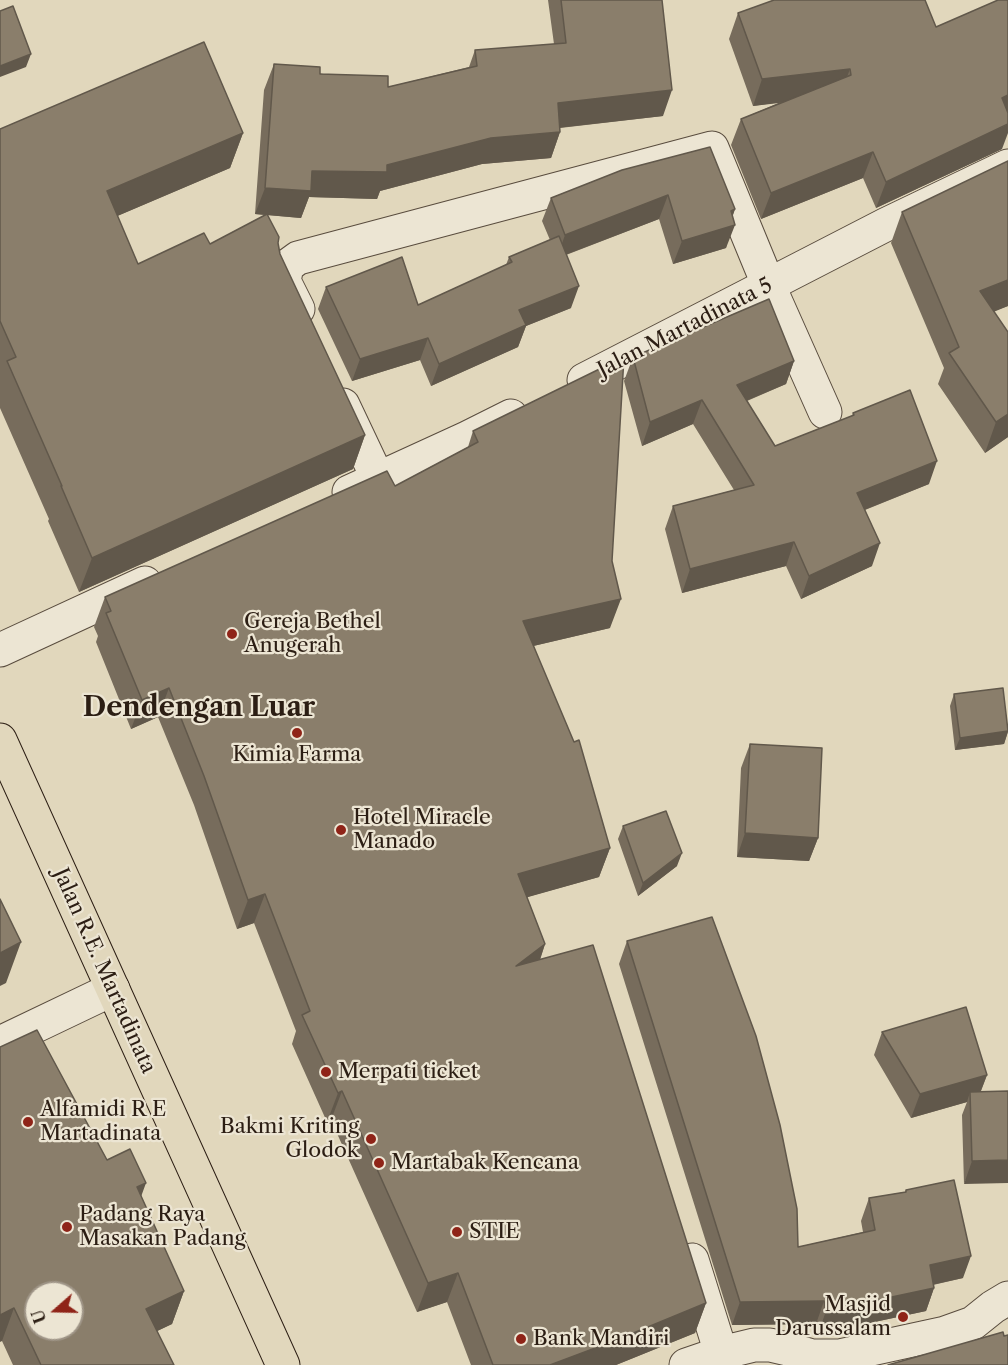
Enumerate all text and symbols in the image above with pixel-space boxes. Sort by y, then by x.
street label: Jalan Martadinata 5 [593,273,777,383]
place label: Gereja Bethel Anugerah [244,609,381,659]
marker: Gereja Bethel Anugerah [225,627,239,641]
district label: Dendengan Luar [83,692,315,724]
marker: Kimia Farma [290,726,304,740]
place label: Kimia Farma [233,742,361,768]
place label: Hotel Miracle Manado [353,805,491,855]
marker: Hotel Miracle Manado [334,823,348,837]
street label: Jalan R.E. Martadinata [47,864,161,1078]
place label: Merpati ticket [338,1059,478,1085]
marker: Merpati ticket [319,1065,333,1079]
place label: Alfamidi R E Martadinata [40,1097,167,1147]
place label: Bakmi Kriting Glodok [220,1114,359,1164]
marker: Alfamidi R E Martadinata [21,1115,35,1129]
marker: Bakmi Kriting Glodok [364,1132,378,1146]
place label: Martabak Kencana [391,1150,579,1176]
marker: Martabak Kencana [372,1156,386,1170]
place label: Padang Raya Masakan Padang [79,1202,246,1252]
place label: STIE [469,1219,520,1245]
marker: Padang Raya Masakan Padang [60,1220,74,1234]
marker: STIE [450,1225,464,1239]
north arrow [24,1281,84,1341]
place label: Masjid Darussalam [775,1292,891,1342]
text: U [27,1307,51,1326]
marker: Masjid Darussalam [896,1310,910,1324]
place label: Bank Mandiri [533,1326,669,1352]
marker: Bank Mandiri [514,1332,528,1346]

